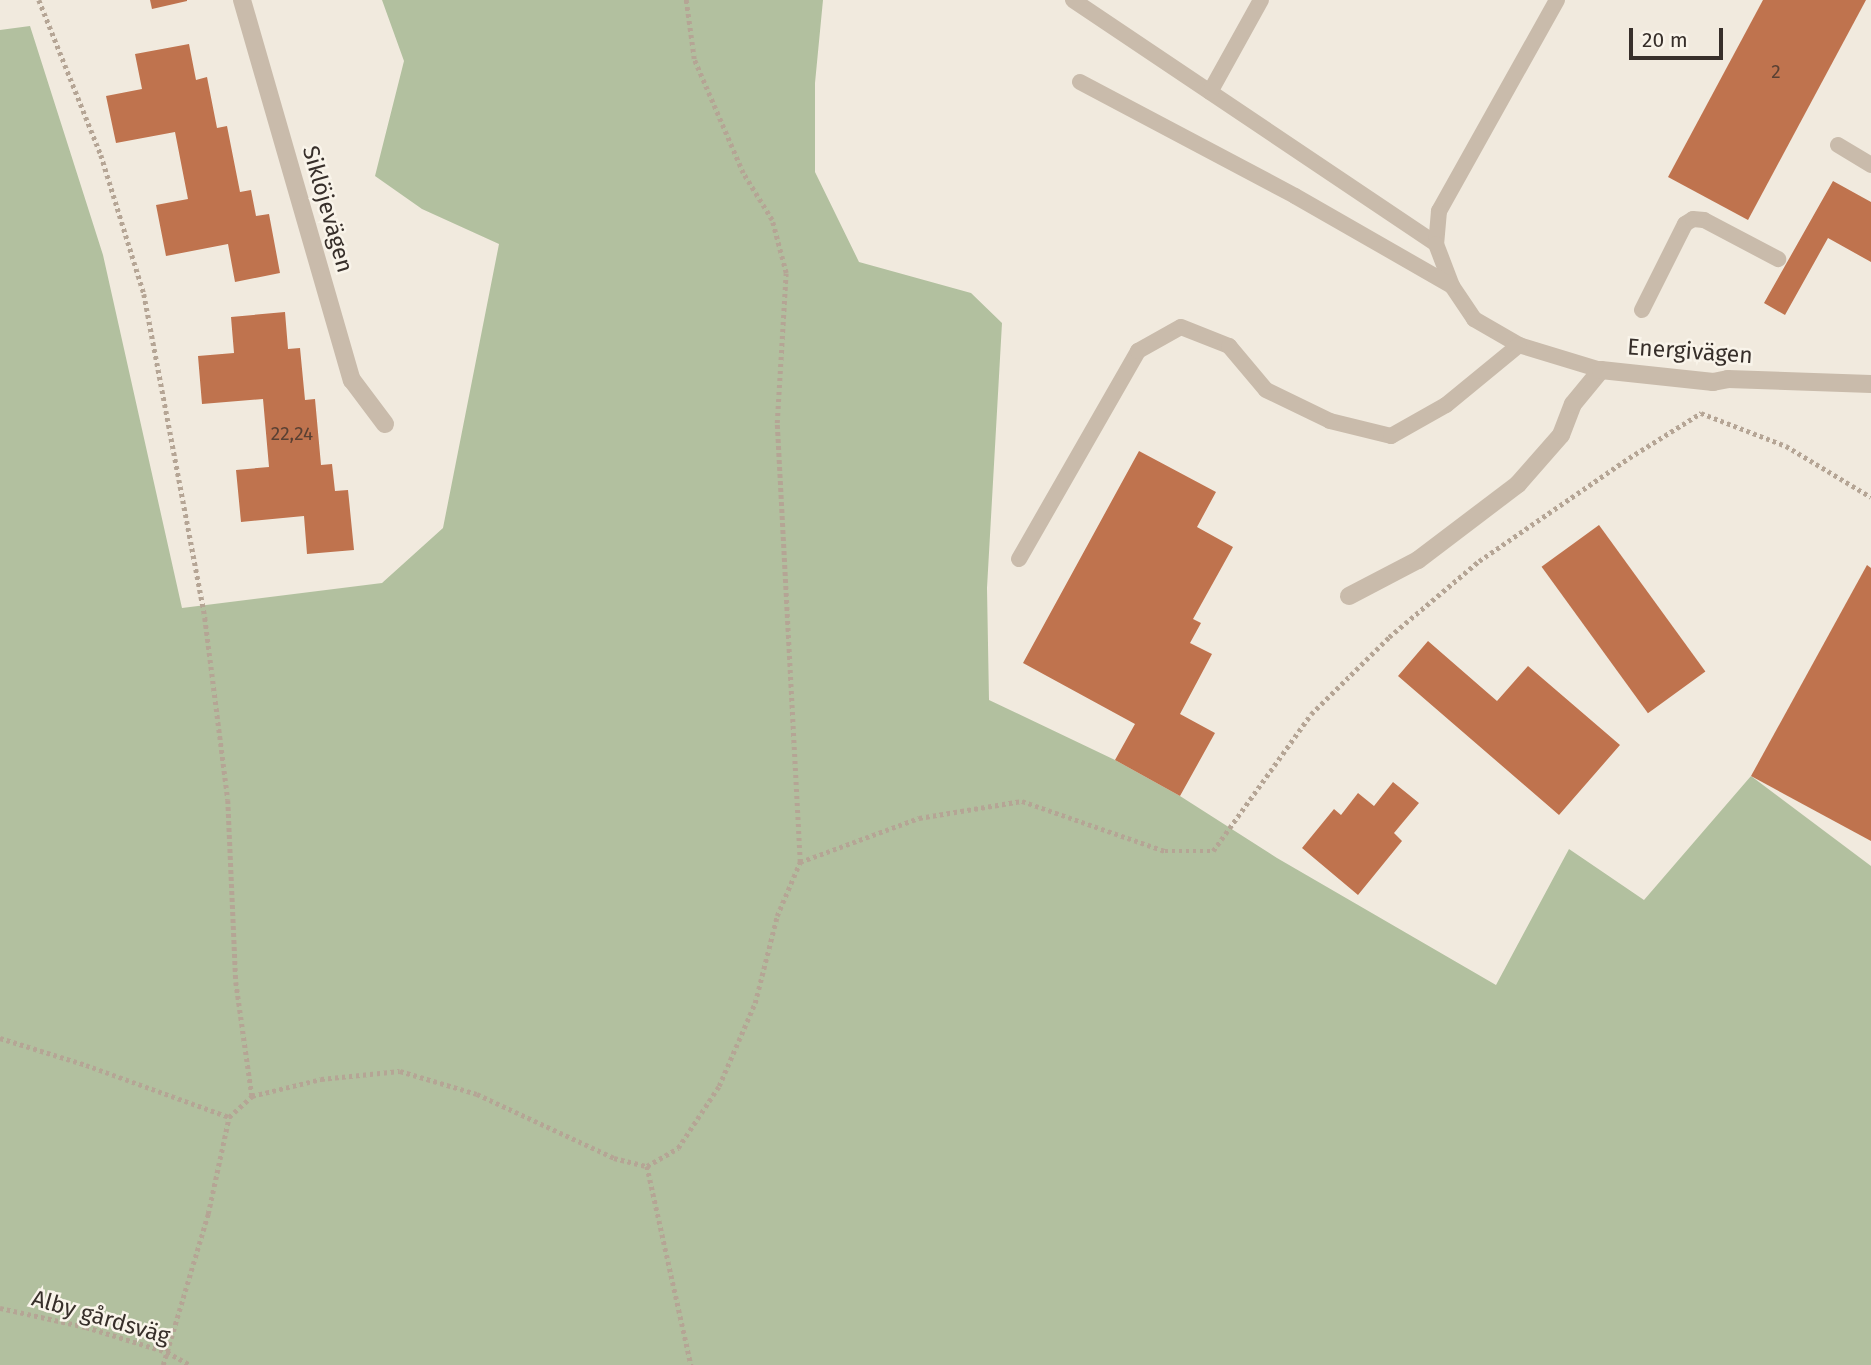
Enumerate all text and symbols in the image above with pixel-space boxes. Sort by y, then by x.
scale bar [1633,14,1728,58]
text: 20 m [1642,27,1688,53]
house number: 2 [1771,61,1781,83]
street label: Siklöjevägen [297,142,359,276]
street label: Energivägen [1626,333,1754,369]
house number: 22,24 [271,423,313,445]
street label: Alby gårdsväg [29,1284,173,1350]

